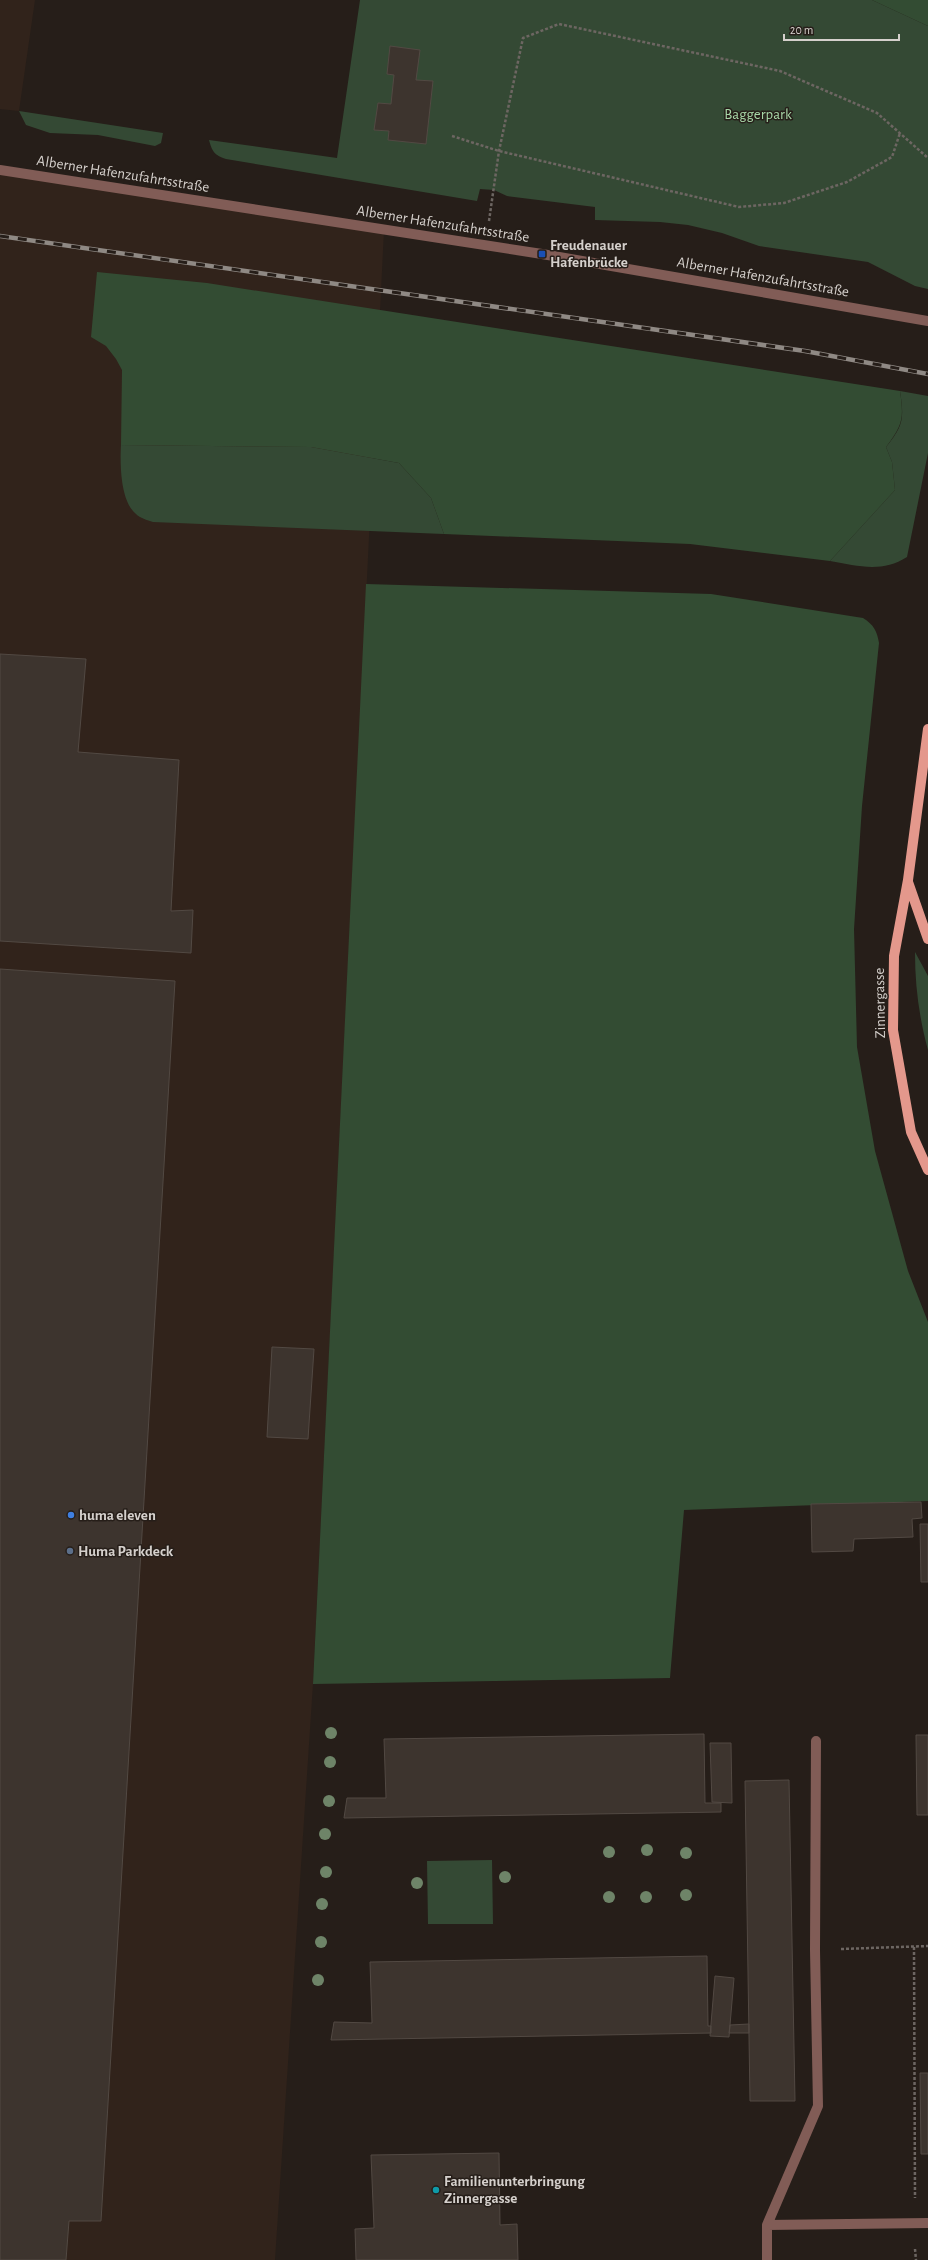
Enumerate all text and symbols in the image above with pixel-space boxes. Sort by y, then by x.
scale bar [784,16,899,42]
text: 20 m [790,24,813,36]
park label: Baggerpark [724,107,792,122]
street label: Alberner Hafenzufahrtsstraße [36,153,210,195]
street label: Alberner Hafenzufahrtsstraße [356,203,530,245]
place label: Freudenauer Hafenbrücke [550,238,628,270]
marker: Freudenauer Hafenbrücke [537,249,547,259]
street label: Alberner Hafenzufahrtsstraße [676,254,850,300]
street label: Zinnergasse [872,967,888,1038]
place label: huma eleven [79,1508,156,1523]
marker: huma eleven [66,1510,76,1520]
place label: Huma Parkdeck [78,1544,174,1559]
marker: Huma Parkdeck [65,1546,75,1556]
place label: Familienunterbringung Zinnergasse [444,2174,585,2206]
marker: Familienunterbringung Zinnergasse [431,2185,441,2195]

